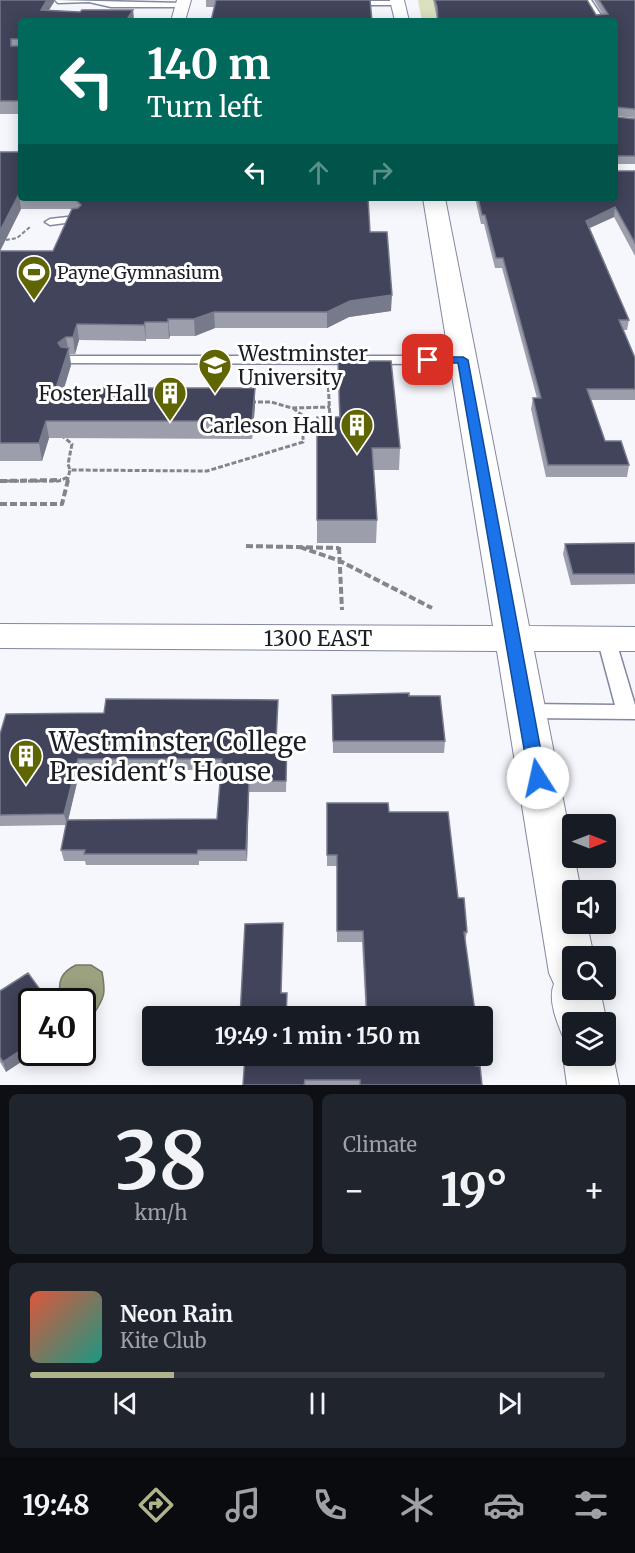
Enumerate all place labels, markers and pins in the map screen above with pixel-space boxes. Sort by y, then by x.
sports icon: Payne Gymnasium [16,254,52,301]
place label: Payne Gymnasium [57,261,220,284]
pin [402,334,453,385]
place label: Westminster University [237,340,368,391]
school or university icon: Westminster University [197,347,233,394]
building icon: Foster Hall [152,375,188,422]
place label: Foster Hall [38,380,147,407]
building icon: Carleson Hall [339,407,375,454]
place label: Carleson Hall [200,412,334,439]
place label: Westminster College President's House [48,725,306,788]
building icon: Westminster College President's House [8,738,44,785]

